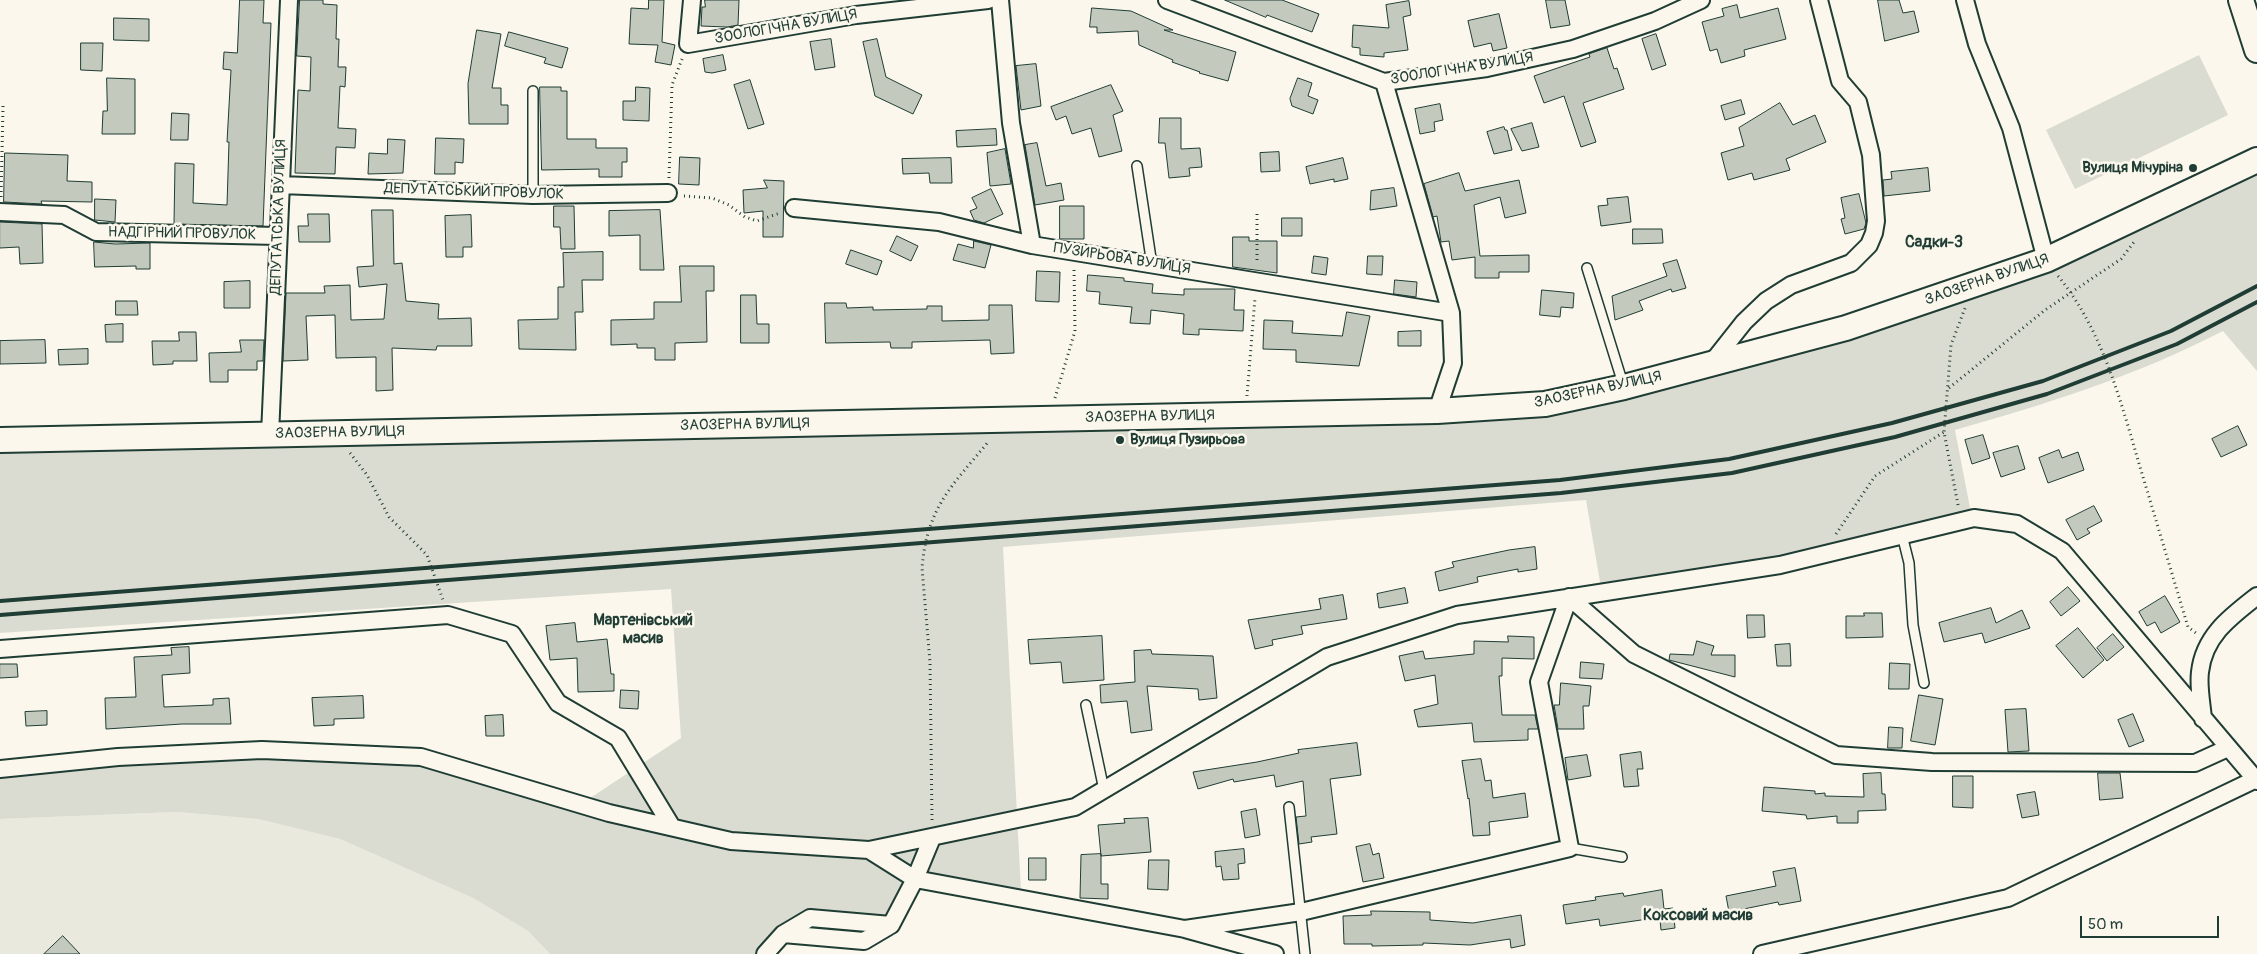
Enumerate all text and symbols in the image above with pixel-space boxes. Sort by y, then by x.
street label: ЗООЛОГІЧНА ВУЛИЦЯ [713,6,859,48]
street label: ЗООЛОГІЧНА ВУЛИЦЯ [1389,49,1535,89]
street label: ДЕПУТАТСЬКА ВУЛИЦЯ [267,139,291,295]
place label: Вулиця Мічуріна [2082,159,2183,177]
marker: Вулиця Мічуріна [2187,162,2199,174]
street label: ДЕПУТАТСЬКИЙ ПРОВУЛОК [384,180,564,204]
street label: НАДГІРНИЙ ПРОВУЛОК [108,224,256,244]
district label: Садки-3 [1905,233,1963,253]
street label: ПУЗИРЬОВА ВУЛИЦЯ [1052,239,1192,279]
street label: ЗАОЗЕРНА ВУЛИЦЯ [1923,250,2051,310]
street label: ЗАОЗЕРНА ВУЛИЦЯ [1533,368,1663,412]
street label: ЗАОЗЕРНА ВУЛИЦЯ [1085,407,1215,427]
street label: ЗАОЗЕРНА ВУЛИЦЯ [680,415,810,435]
street label: ЗАОЗЕРНА ВУЛИЦЯ [275,423,405,443]
place label: Вулиця Пузирьова [1130,431,1245,449]
marker: Вулиця Пузирьова [1114,434,1126,446]
district label: Мартенівський масив [593,611,693,649]
district label: Коксовий масив [1643,906,1753,926]
scale bar [2082,906,2221,938]
text: 50 m [2088,915,2123,934]

